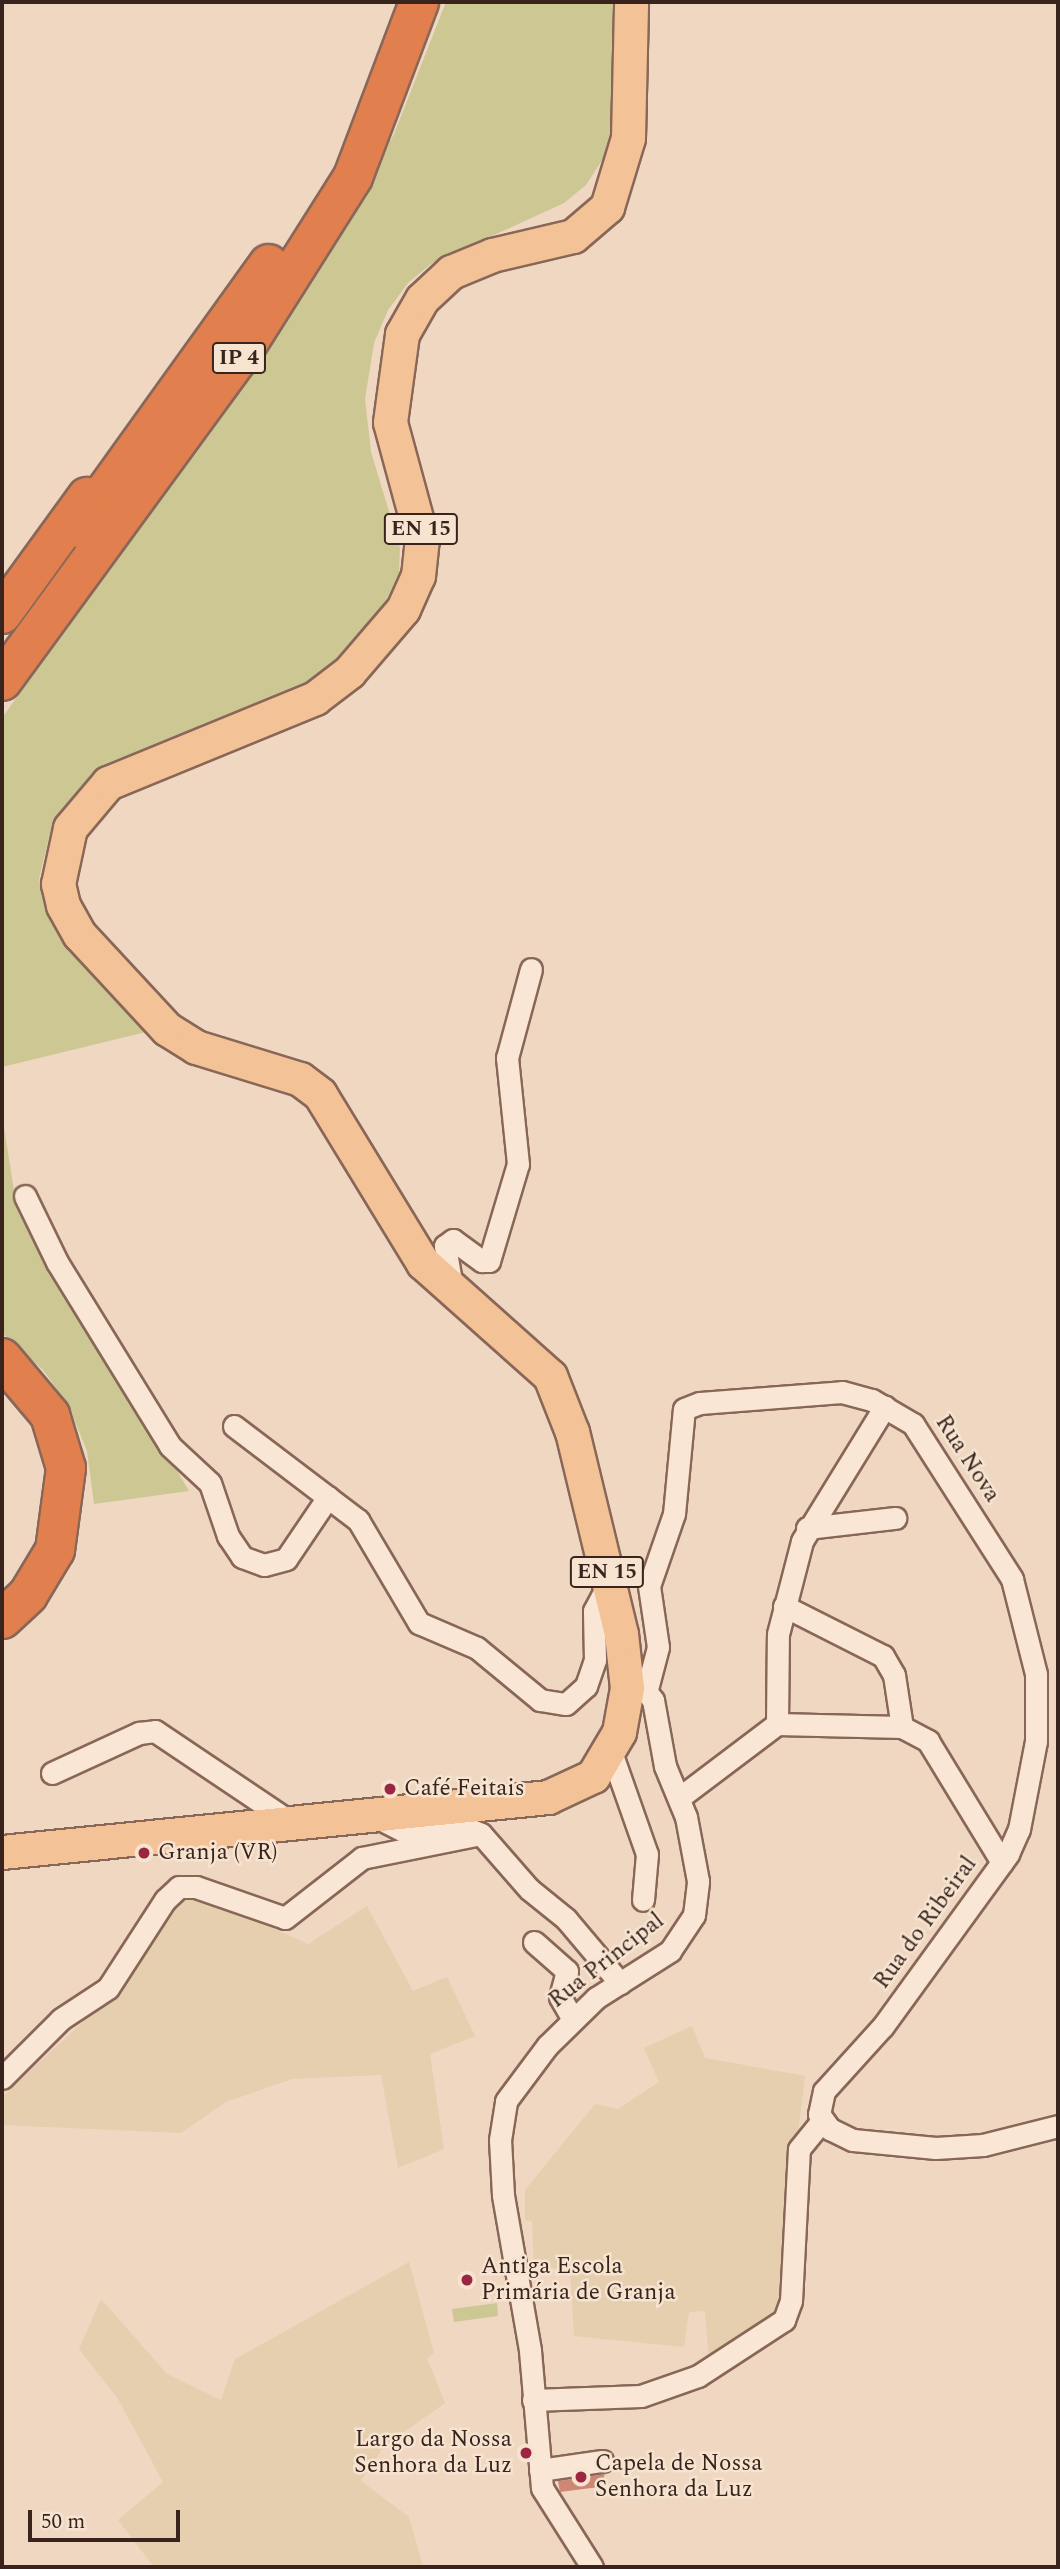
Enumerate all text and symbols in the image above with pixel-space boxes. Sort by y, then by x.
road number: IP 4 [211,340,267,376]
road number: EN 15 [382,512,460,546]
street label: Rua Nova [929,1410,1005,1508]
road number: EN 15 [568,1554,646,1590]
place label: Café Feitais [404,1775,525,1803]
marker: Café Feitais [382,1781,398,1797]
place label: Granja (VR) [158,1839,277,1867]
marker: Granja (VR) [136,1845,152,1861]
street label: Rua do Ribeiral [869,1851,983,1995]
street label: Rua Principal [544,1907,670,2015]
place label: Antiga Escola Primária de Granja [481,2253,676,2307]
marker: Antiga Escola Primária de Granja [459,2272,475,2288]
place label: Largo da Nossa Senhora da Luz [354,2426,512,2480]
marker: Largo da Nossa Senhora da Luz [518,2445,534,2461]
place label: Capela de Nossa Senhora da Luz [595,2450,762,2504]
marker: Capela de Nossa Senhora da Luz [573,2469,589,2485]
scale bar [32,2496,184,2540]
text: 50 m [41,2506,85,2538]

